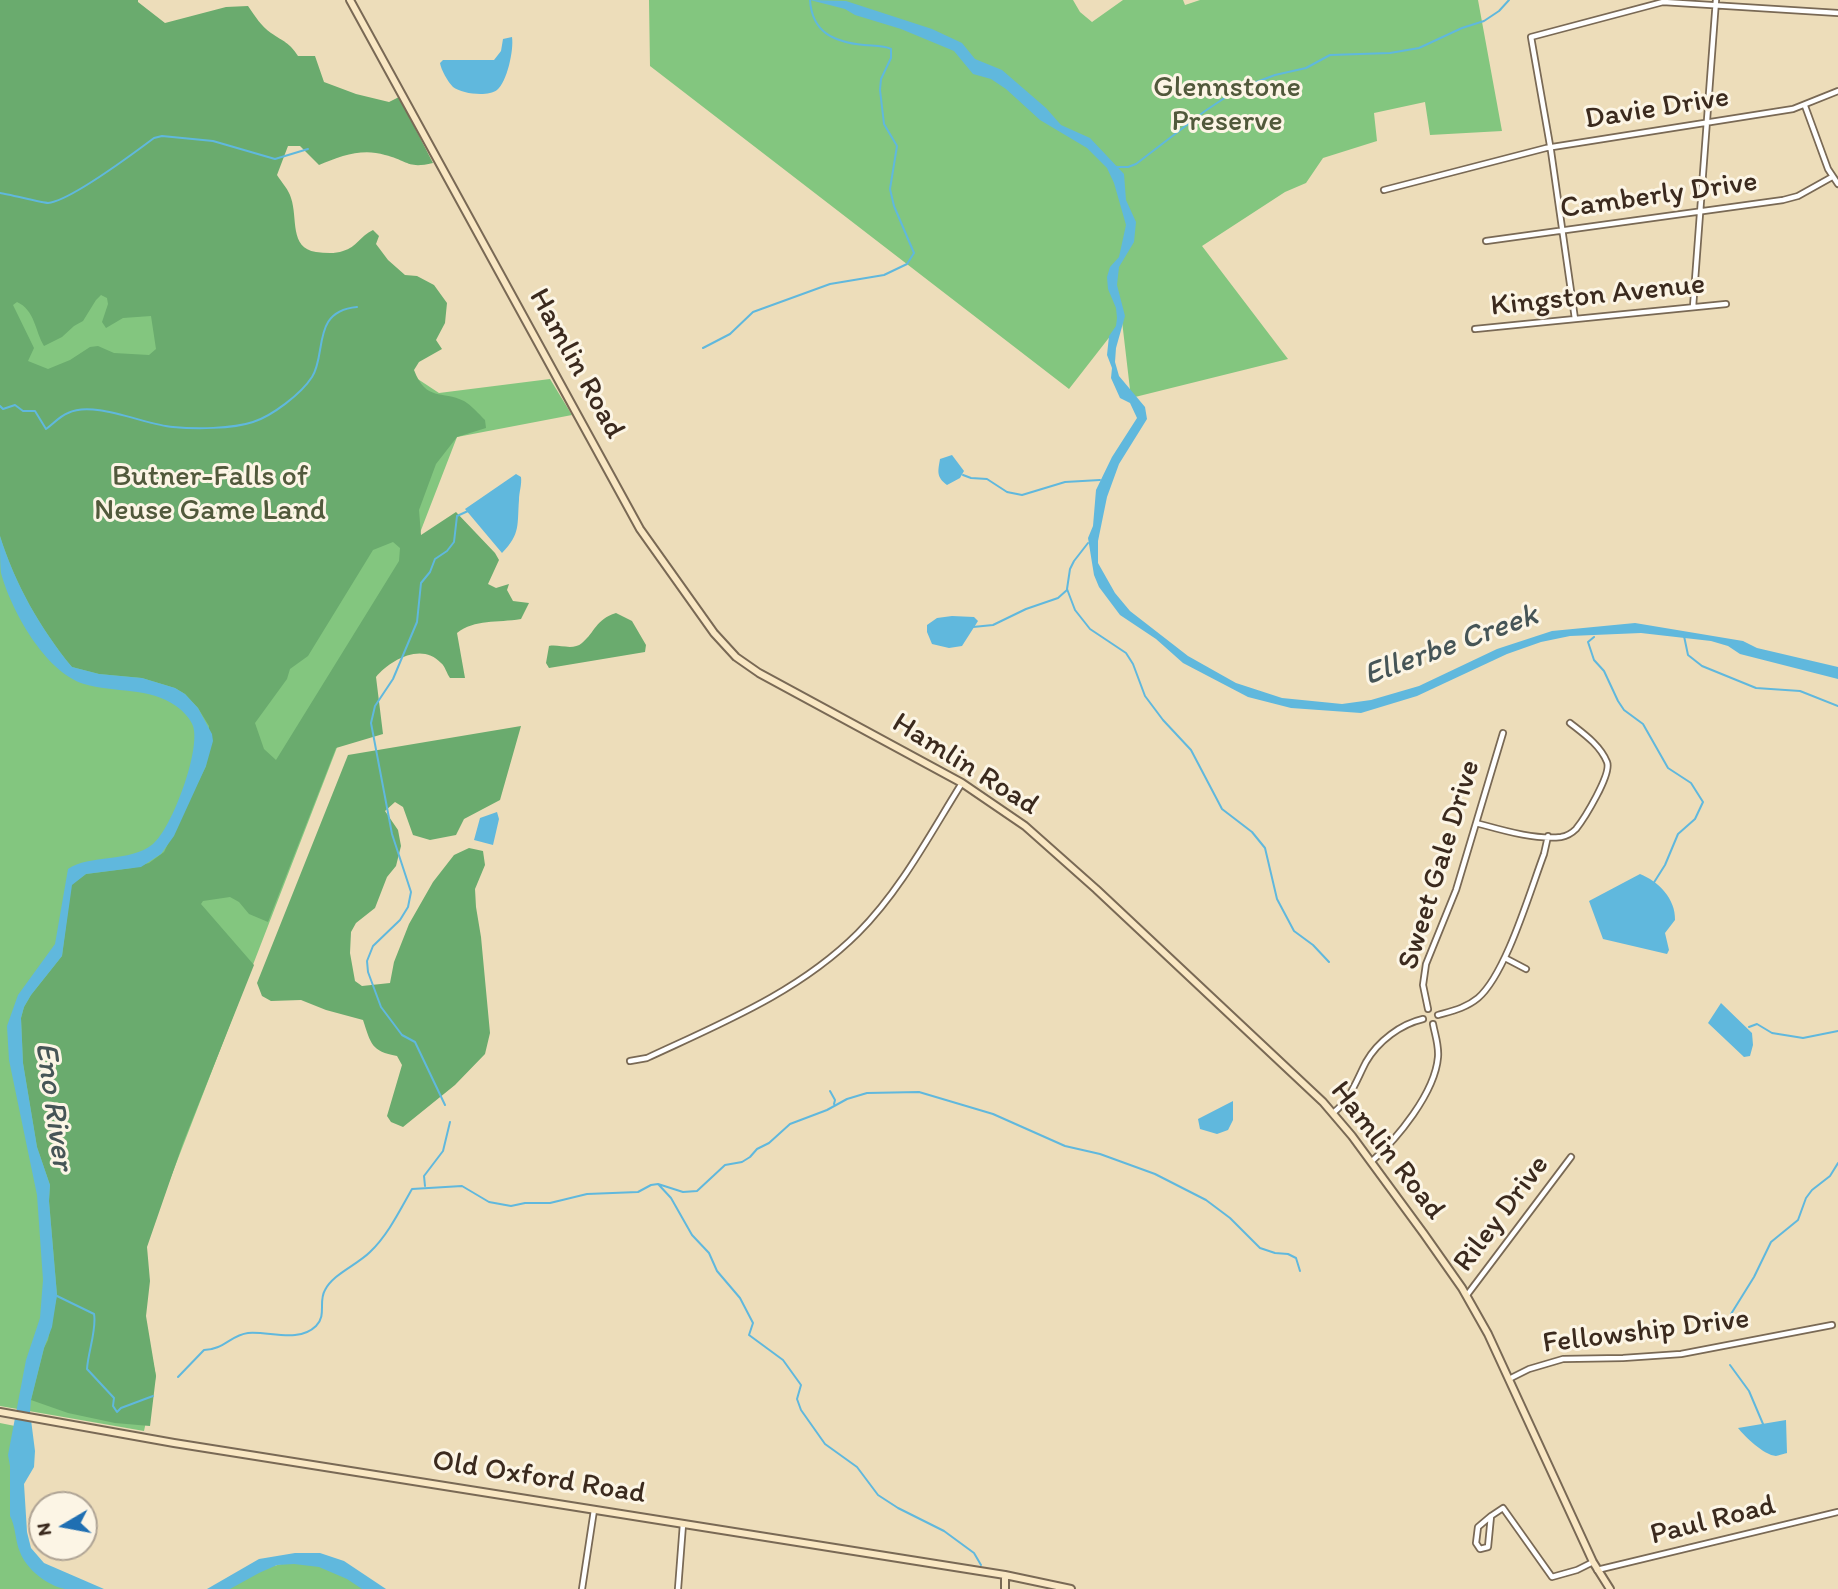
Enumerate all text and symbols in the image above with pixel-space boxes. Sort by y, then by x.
park label: Glennstone Preserve [1153,70,1301,140]
street label: Davie Drive [1582,80,1732,138]
street label: Camberly Drive [1558,164,1760,228]
street label: Kingston Avenue [1489,267,1707,325]
street label: Hamlin Road [520,283,632,445]
park label: Butner-Falls of Neuse Game Land [94,459,326,530]
water label: Ellerbe Creek [1359,597,1543,695]
street label: Hamlin Road [885,706,1045,824]
street label: Sweet Gale Drive [1391,756,1489,974]
water label: Eno River [25,1040,81,1172]
street label: Hamlin Road [1322,1074,1452,1228]
street label: Riley Drive [1446,1148,1558,1280]
street label: Fellowship Drive [1541,1301,1751,1363]
street label: Old Oxford Road [430,1443,648,1513]
street label: Paul Road [1647,1488,1779,1554]
north arrow [28,1491,98,1561]
text: N [31,1521,56,1538]

